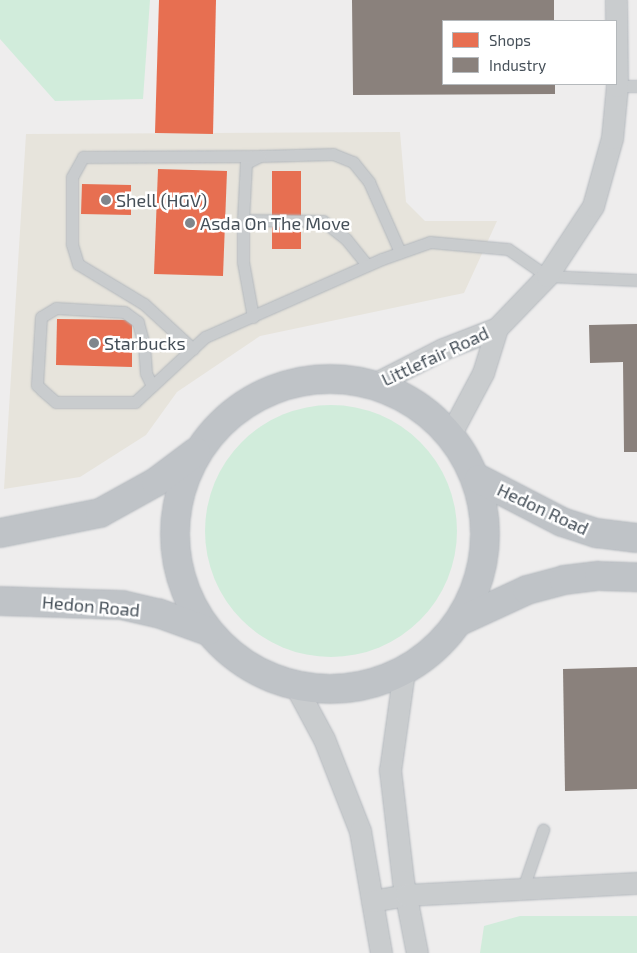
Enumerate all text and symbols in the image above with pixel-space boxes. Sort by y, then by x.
legend [442,20,617,85]
text: Shops [489,31,531,49]
text: Industry [489,56,546,74]
place label: Shell (HGV) [116,189,208,211]
marker: Shell (HGV) [100,194,112,206]
place label: Asda On The Move [200,212,351,234]
marker: Asda On The Move [184,217,196,229]
street label: Littlefair Road [378,322,492,390]
place label: Starbucks [104,332,186,354]
marker: Starbucks [88,337,100,349]
street label: Hedon Road [494,478,592,540]
street label: Hedon Road [41,591,141,621]

